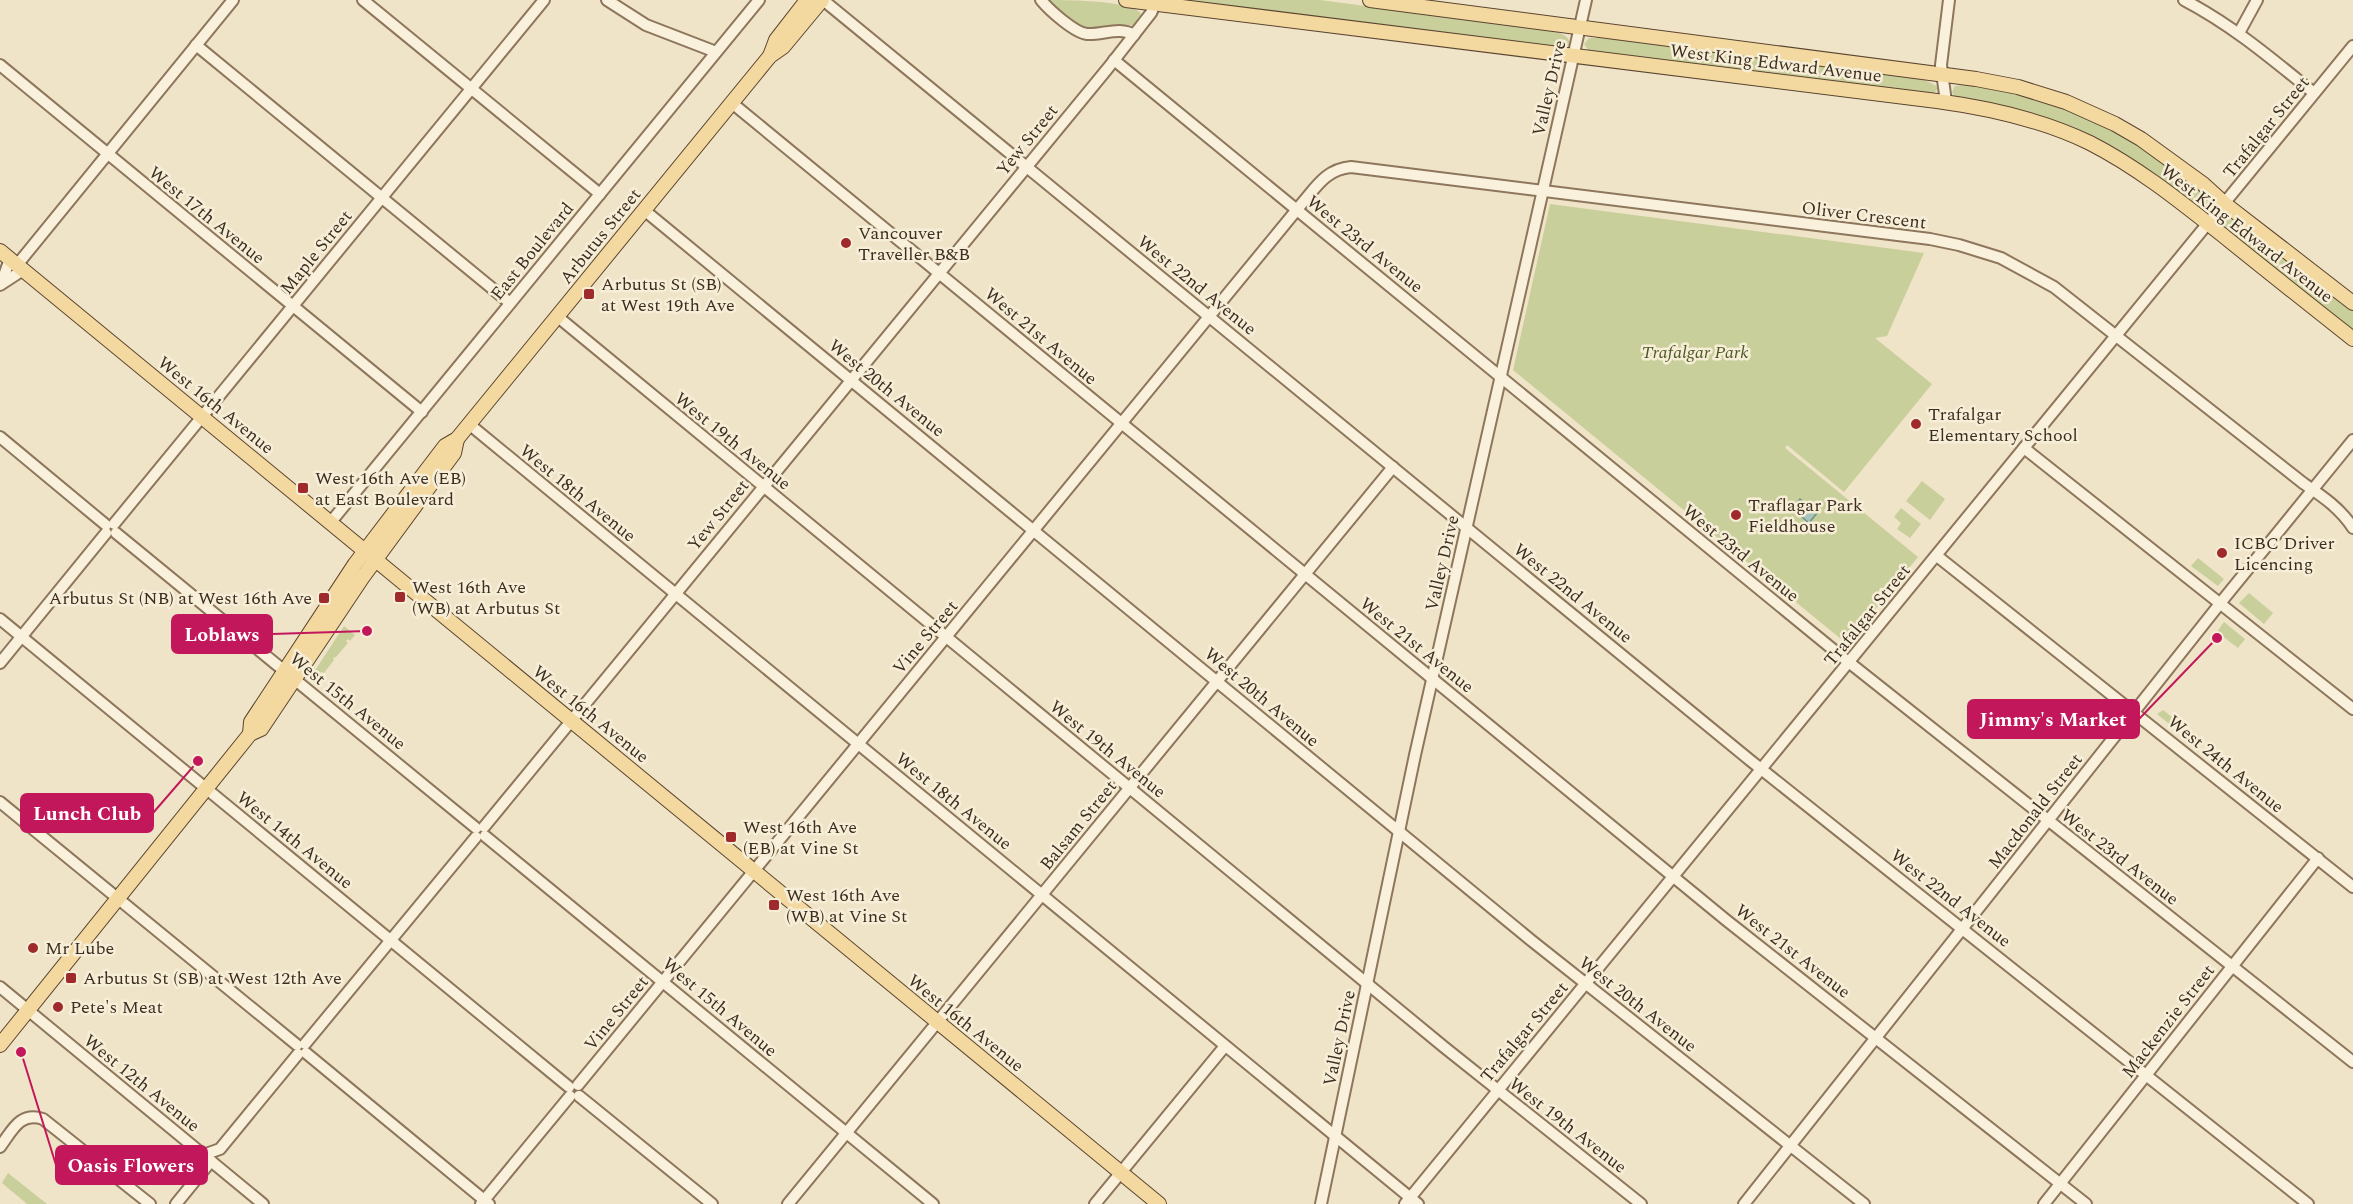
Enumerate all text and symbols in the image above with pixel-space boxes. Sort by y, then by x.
street label: Valley Drive [1525,37,1574,139]
street label: West King Edward Avenue [1669,37,1883,90]
street label: Trafalgar Street [2217,70,2316,184]
street label: Yew Street [990,99,1065,182]
street label: West King Edward Avenue [2155,157,2339,310]
street label: West 17th Avenue [143,160,271,271]
street label: Arbutus Street [553,182,648,290]
street label: West 23rd Avenue [1300,189,1429,300]
street label: Oliver Crescent [1800,194,1928,237]
street label: East Boulevard [484,196,580,306]
street label: Maple Street [274,204,359,300]
place label: Vancouver Traveller B&B [858,220,970,268]
street label: West 22nd Avenue [1131,229,1262,342]
marker: Vancouver Traveller B&B [839,236,853,250]
place label: Arbutus St (SB) at West 19th Ave [601,271,735,319]
street label: West 21st Avenue [978,281,1103,392]
marker: Arbutus St (SB) at West 19th Ave [582,287,596,301]
street label: West 20th Avenue [823,333,951,444]
park label: Trafalgar Park [1641,339,1749,366]
street label: West 16th Avenue [152,350,280,461]
street label: West 19th Avenue [669,386,797,497]
place label: Trafalgar Elementary School [1928,401,2078,449]
marker: Trafalgar Elementary School [1909,417,1923,431]
street label: West 18th Avenue [514,438,642,549]
place label: West 16th Ave (EB) at East Boulevard [315,465,466,513]
street label: Yew Street [681,474,756,557]
marker: West 16th Ave (EB) at East Boulevard [296,481,310,495]
place label: Traflagar Park Fieldhouse [1748,492,1863,540]
street label: West 23rd Avenue [1676,498,1805,609]
marker: Traflagar Park Fieldhouse [1729,508,1743,522]
street label: Valley Drive [1418,512,1467,614]
place label: ICBC Driver Licencing [2234,530,2335,578]
street label: West 22nd Avenue [1507,537,1638,650]
marker: ICBC Driver Licencing [2215,546,2229,560]
street label: Trafalgar Street [1818,558,1917,672]
place label: West 16th Ave (WB) at Arbutus St [412,574,560,622]
place label: Arbutus St (NB) at West 16th Ave [49,585,312,612]
marker: West 16th Ave (WB) at Arbutus St [393,590,407,604]
marker: Arbutus St (NB) at West 16th Ave [317,591,331,605]
street label: West 21st Avenue [1354,591,1480,700]
street label: Vine Street [886,594,965,680]
callout: Loblaws [172,615,272,653]
text: Loblaws [184,620,260,650]
street label: West 20th Avenue [1198,641,1325,754]
street label: West 15th Avenue [284,646,412,757]
street label: West 16th Avenue [527,659,655,770]
street label: West 19th Avenue [1044,694,1172,805]
callout: Jimmy's Market [1968,700,2139,738]
text: Jimmy's Market [1979,705,2127,735]
street label: West 24th Avenue [2162,709,2290,820]
street label: West 18th Avenue [890,746,1018,857]
street label: Macdonald Street [1981,748,2089,875]
street label: Balsam Street [1033,774,1123,876]
street label: West 14th Avenue [231,785,359,896]
callout: Lunch Club [21,794,153,832]
text: Lunch Club [33,799,141,829]
street label: West 23rd Avenue [2055,803,2185,912]
place label: West 16th Ave (EB) at Vine St [743,814,859,862]
marker: West 16th Ave (EB) at Vine St [724,830,738,844]
street label: West 22nd Avenue [1884,843,2017,954]
place label: West 16th Ave (WB) at Vine St [786,882,907,930]
marker: West 16th Ave (WB) at Vine St [767,898,781,912]
street label: West 21st Avenue [1729,898,1856,1005]
place label: Mr Lube [45,935,114,962]
marker: Mr Lube [26,941,40,955]
street label: West 20th Avenue [1573,950,1702,1059]
street label: West 15th Avenue [656,951,783,1064]
street label: Mackenzie Street [2115,959,2222,1084]
place label: Arbutus St (SB) at West 12th Ave [83,965,342,992]
street label: West 16th Avenue [902,968,1030,1079]
street label: Vine Street [578,970,655,1057]
marker: Arbutus St (SB) at West 12th Ave [64,971,78,985]
street label: Trafalgar Street [1474,976,1575,1089]
street label: Valley Drive [1316,988,1363,1089]
place label: Pete's Meat [70,994,163,1021]
marker: Pete's Meat [51,1000,65,1014]
street label: West 12th Avenue [78,1028,206,1139]
street label: West 19th Avenue [1503,1071,1632,1180]
callout: Oasis Flowers [56,1146,207,1184]
text: Oasis Flowers [68,1151,194,1181]

